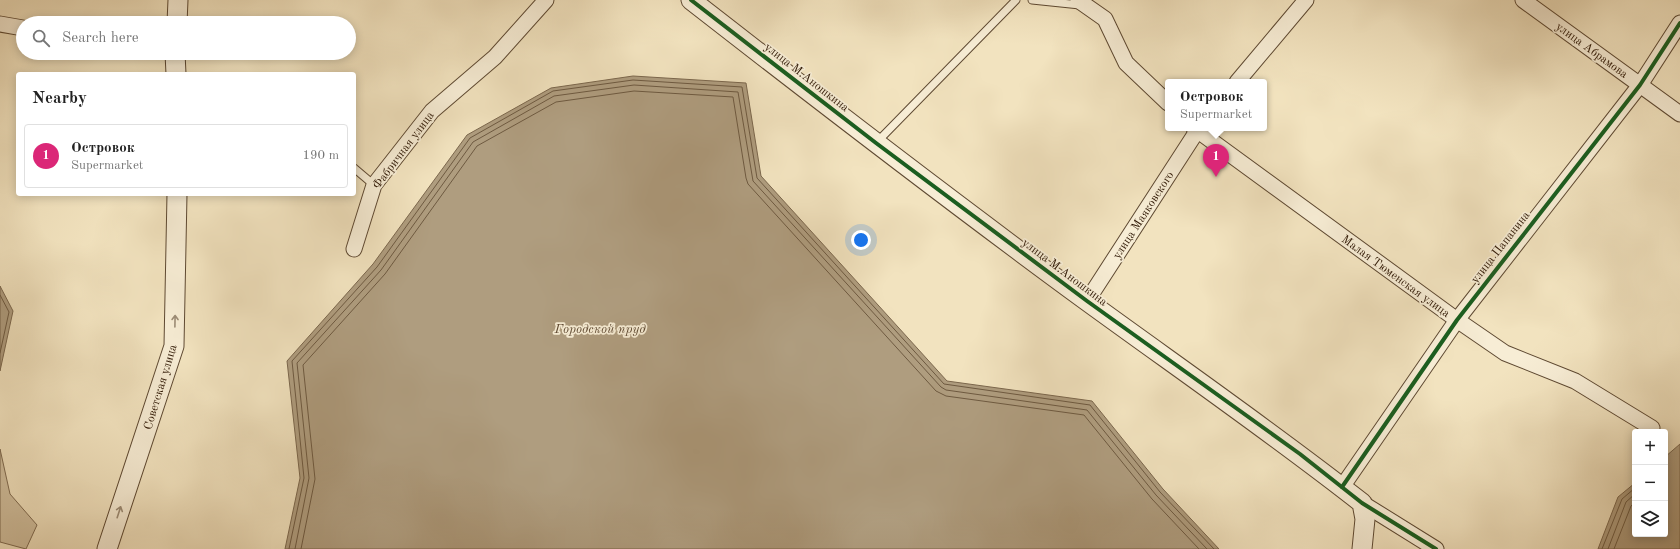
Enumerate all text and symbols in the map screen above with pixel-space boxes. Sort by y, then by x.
search box [16,16,356,60]
street label: улица Абрамова [1553,21,1630,81]
icon: search [30,27,52,49]
text: Search here [62,31,139,46]
street label: улица М.Аношкина [762,41,851,114]
popup [1165,79,1267,131]
text: Nearby [32,90,87,107]
text: Островок [1180,90,1243,105]
text: Supermarket [1180,108,1252,121]
street label: Фабричная улица [371,110,437,192]
text: Островок [71,141,135,156]
pin: 1 [1203,144,1229,177]
text: 1 [42,149,50,162]
text: 190 m [302,149,339,162]
text: Supermarket [71,159,143,172]
street label: улица Маяковского [1111,170,1177,261]
street label: улица Папанина [1469,209,1532,286]
your location [851,230,871,250]
street label: Малая Тюменская улица [1339,234,1452,320]
street label: улица М.Аношкина [1020,237,1109,309]
one-way arrow [171,315,179,328]
water label: Городской пруд [553,323,646,336]
street label: Советская улица [142,343,180,431]
map controls [1632,429,1668,537]
button: + [1632,429,1668,465]
button: − [1632,465,1668,501]
button: layers [1632,501,1668,537]
one-way arrow [116,506,123,519]

